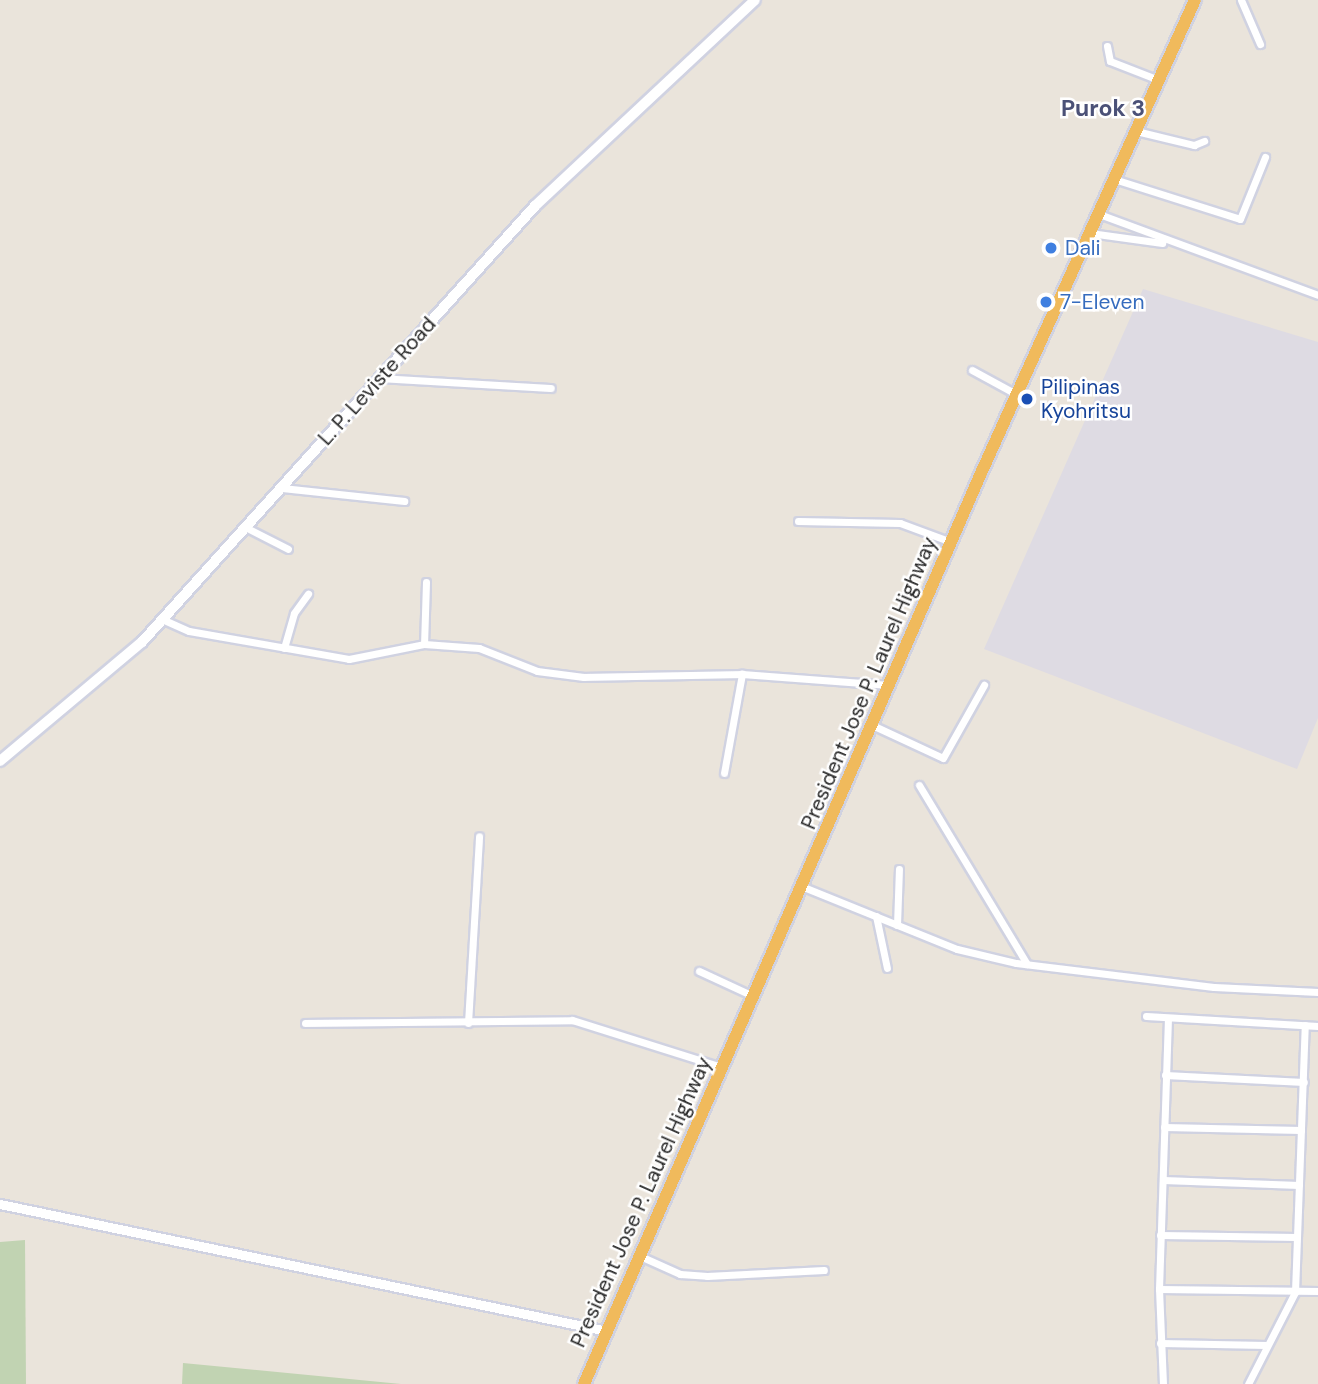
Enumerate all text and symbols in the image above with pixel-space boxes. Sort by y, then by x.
district label: Purok 3 [1061,94,1145,122]
place label: Dali [1065,235,1101,261]
marker: Dali [1043,240,1059,256]
place label: 7-Eleven [1060,289,1144,315]
marker: 7-Eleven [1038,294,1054,310]
street label: L. P. Leviste Road [313,312,441,450]
place label: Pilipinas Kyohritsu [1041,374,1131,424]
marker: Pilipinas Kyohritsu [1019,391,1035,407]
street label: President Jose P. Laurel Highway [796,533,942,833]
street label: President Jose P. Laurel Highway [565,1053,717,1351]

